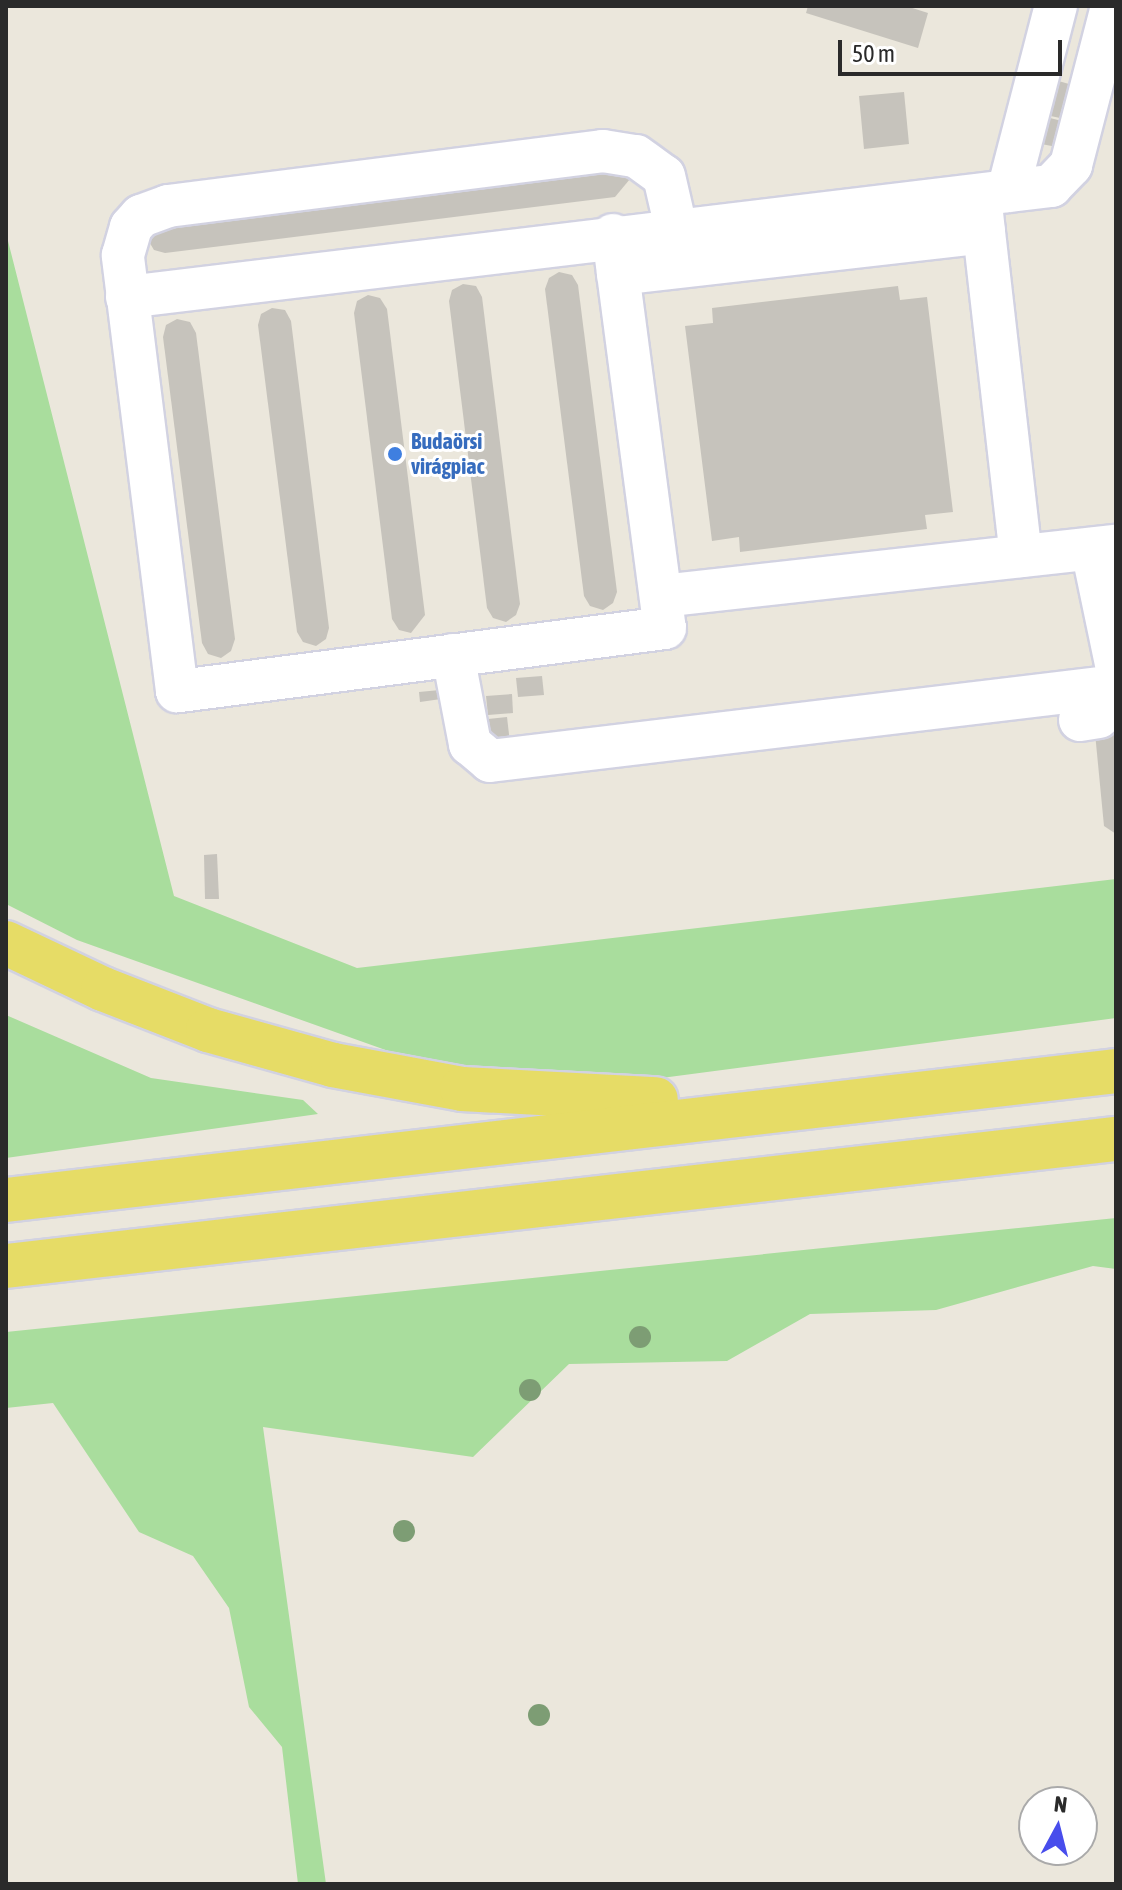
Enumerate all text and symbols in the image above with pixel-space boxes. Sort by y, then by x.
scale bar [842,24,1066,74]
text: 50 m [852,40,895,67]
place label: Budaörsi virágpiac [411,428,485,480]
marker: Budaörsi virágpiac [386,445,404,463]
north arrow [1018,1786,1098,1866]
text: N [1053,1790,1069,1818]

